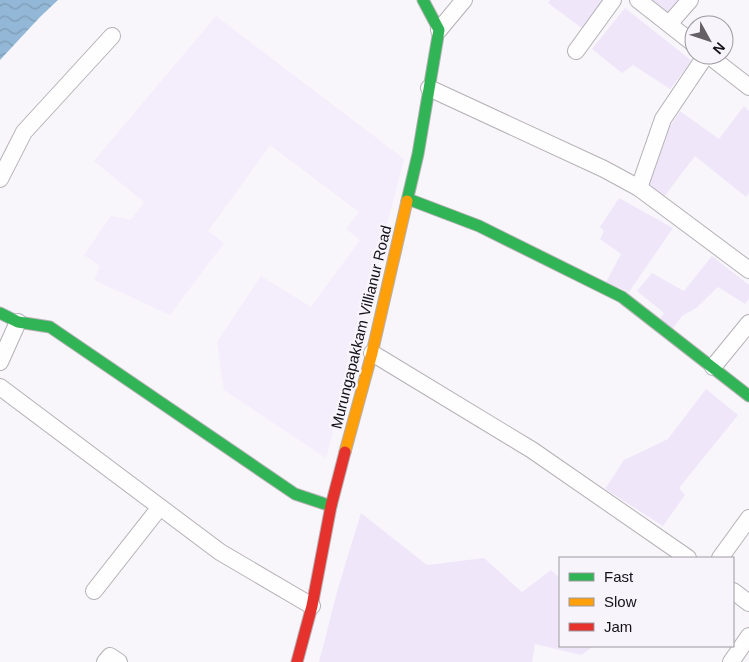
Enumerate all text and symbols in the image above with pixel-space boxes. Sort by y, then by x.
north arrow [684,15,734,65]
text: N [710,39,728,57]
street label: Murungapakkam Villianur Road [327,224,395,430]
legend [559,557,734,647]
text: Fast [604,568,634,585]
text: Slow [604,593,637,610]
text: Jam [604,618,632,635]

